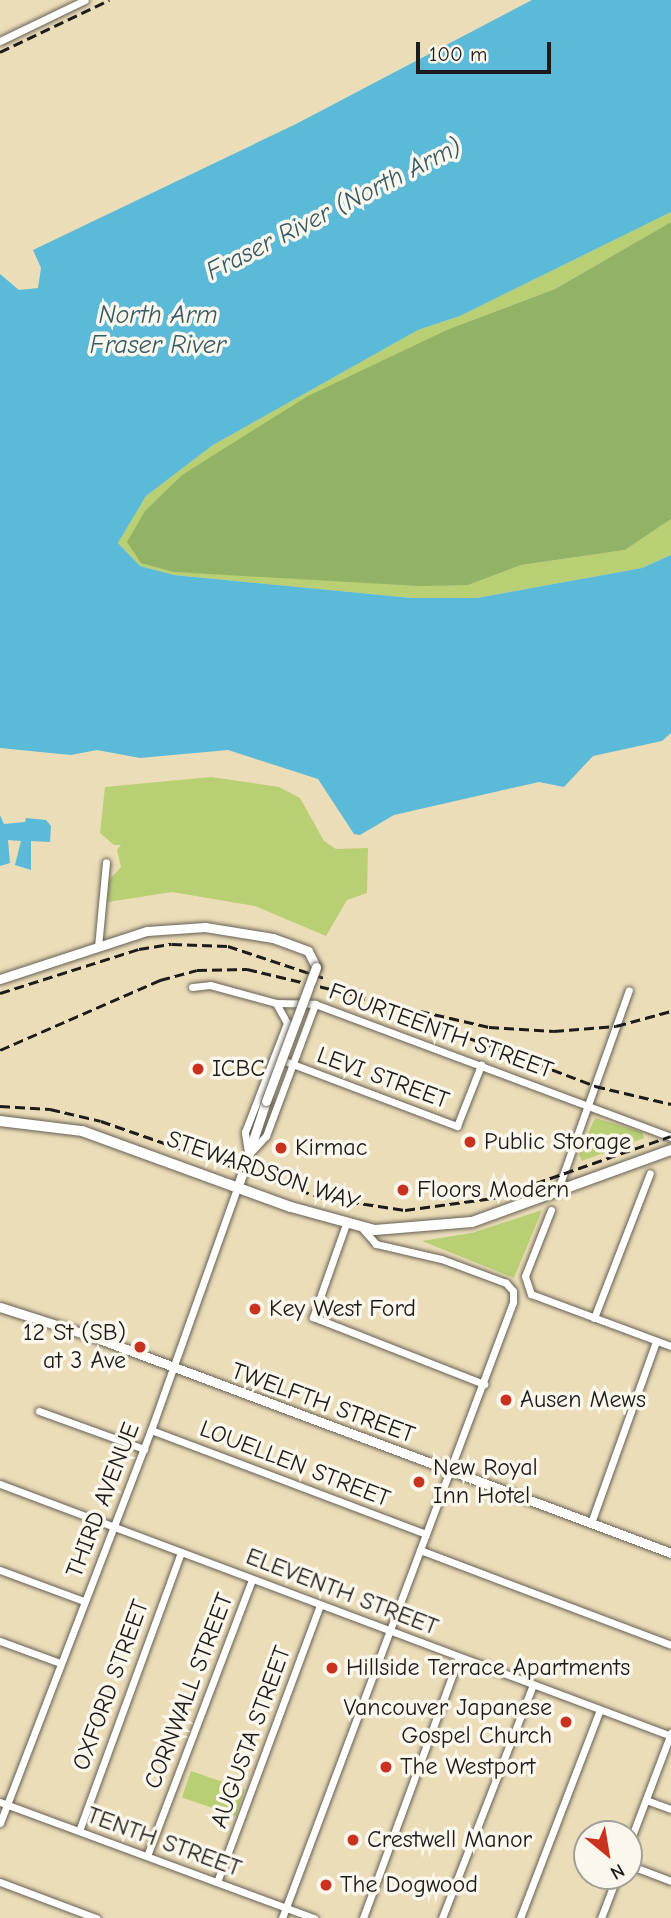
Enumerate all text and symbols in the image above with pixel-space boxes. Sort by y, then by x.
scale bar [419,28,554,72]
text: 100 m [429,42,487,66]
water label: Fraser River (North Arm) [201,132,467,288]
water label: North Arm Fraser River [90,300,226,362]
street label: FOURTEENTH STREET [325,977,557,1085]
street label: LEVI STREET [313,1041,453,1115]
place label: ICBC [212,1055,265,1083]
marker: ICBC [190,1061,206,1077]
street label: STEWARDSON WAY [163,1125,363,1217]
place label: Public Storage [484,1128,631,1156]
place label: Kirmac [295,1134,367,1162]
marker: Public Storage [462,1134,478,1150]
marker: Kirmac [273,1140,289,1156]
place label: Floors Modern [417,1176,569,1204]
marker: Floors Modern [395,1182,411,1198]
place label: Key West Ford [269,1295,416,1323]
marker: Key West Ford [247,1301,263,1317]
place label: 12 St (SB) at 3 Ave [23,1319,126,1375]
marker: 12 St (SB) at 3 Ave [132,1339,148,1355]
street label: TWELFTH STREET [227,1356,419,1450]
place label: Ausen Mews [520,1386,646,1414]
marker: Ausen Mews [498,1392,514,1408]
street label: LOUELLEN STREET [196,1414,394,1514]
street label: THIRD AVENUE [60,1418,146,1582]
place label: New Royal Inn Hotel [433,1454,538,1510]
marker: New Royal Inn Hotel [411,1474,427,1490]
street label: ELEVENTH STREET [242,1542,442,1642]
street label: CORNWALL STREET [138,1589,240,1793]
street label: OXFORD STREET [67,1596,155,1774]
street label: AUGUSTA STREET [205,1642,297,1832]
place label: Hillside Terrace Apartments [346,1654,630,1682]
marker: Hillside Terrace Apartments [324,1660,340,1676]
place label: Vancouver Japanese Gospel Church [343,1694,552,1750]
marker: Vancouver Japanese Gospel Church [558,1714,574,1730]
place label: The Westport [400,1753,535,1781]
marker: The Westport [378,1759,394,1775]
street label: TENTH STREET [83,1801,245,1883]
north arrow [573,1820,643,1890]
place label: Crestwell Manor [367,1826,532,1854]
marker: Crestwell Manor [345,1832,361,1848]
text: N [607,1859,628,1884]
place label: The Dogwood [340,1871,478,1899]
marker: The Dogwood [318,1877,334,1893]

